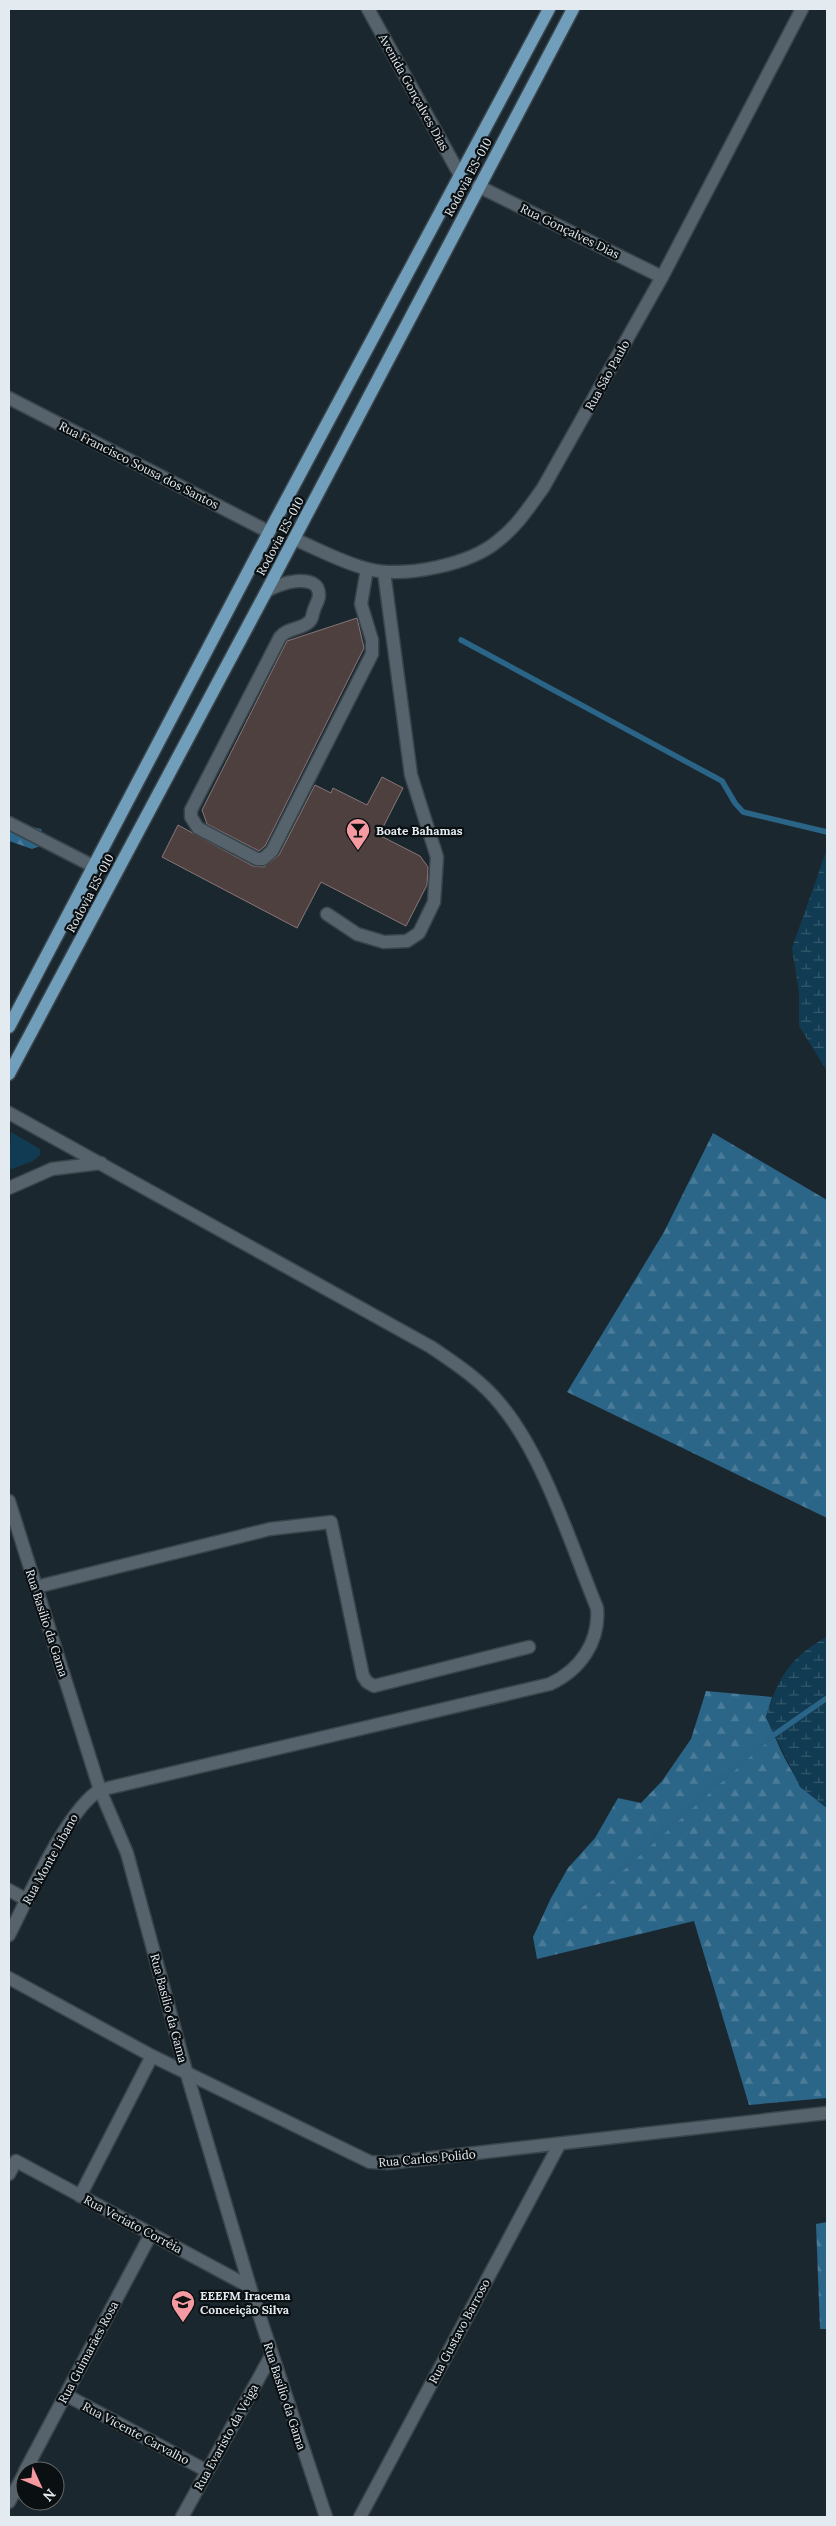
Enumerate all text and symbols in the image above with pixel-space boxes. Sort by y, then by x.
street label: Avenida Gonçalves Dias [375,30,453,154]
street label: Rodovia ES-010 [441,135,495,219]
street label: Rua Gonçalves Dias [518,200,622,262]
street label: Rua São Paulo [582,337,632,413]
street label: Rua Francisco Sousa dos Santos [57,418,222,512]
street label: Rodovia ES-010 [253,494,307,578]
bar icon: Boate Bahamas [345,817,371,851]
place label: Boate Bahamas [376,823,463,838]
street label: Rodovia ES-010 [63,851,117,935]
street label: Rua Basílio da Gama [23,1567,71,1679]
street label: Rua Monte Líbano [19,1811,81,1907]
street label: Rua Basílio da Gama [147,1952,191,2064]
street label: Rua Carlos Polido [378,2146,476,2170]
street label: Rua Veriato Corrêia [81,2192,185,2256]
street label: Rua Gustavo Barroso [425,2276,493,2386]
place label: EEEFM Iracema Conceição Silva [200,2288,291,2317]
school or university icon: EEEFM Iracema Conceição Silva [170,2289,196,2323]
street label: Rua Guimarães Rosa [55,2298,121,2406]
street label: Rua Basílio da Gama [261,2340,309,2452]
street label: Rua Evaristo da Veiga [191,2381,261,2493]
street label: Rua Vicente Carvalho [80,2398,192,2468]
north arrow [15,2461,65,2511]
text: N [39,2485,60,2505]

